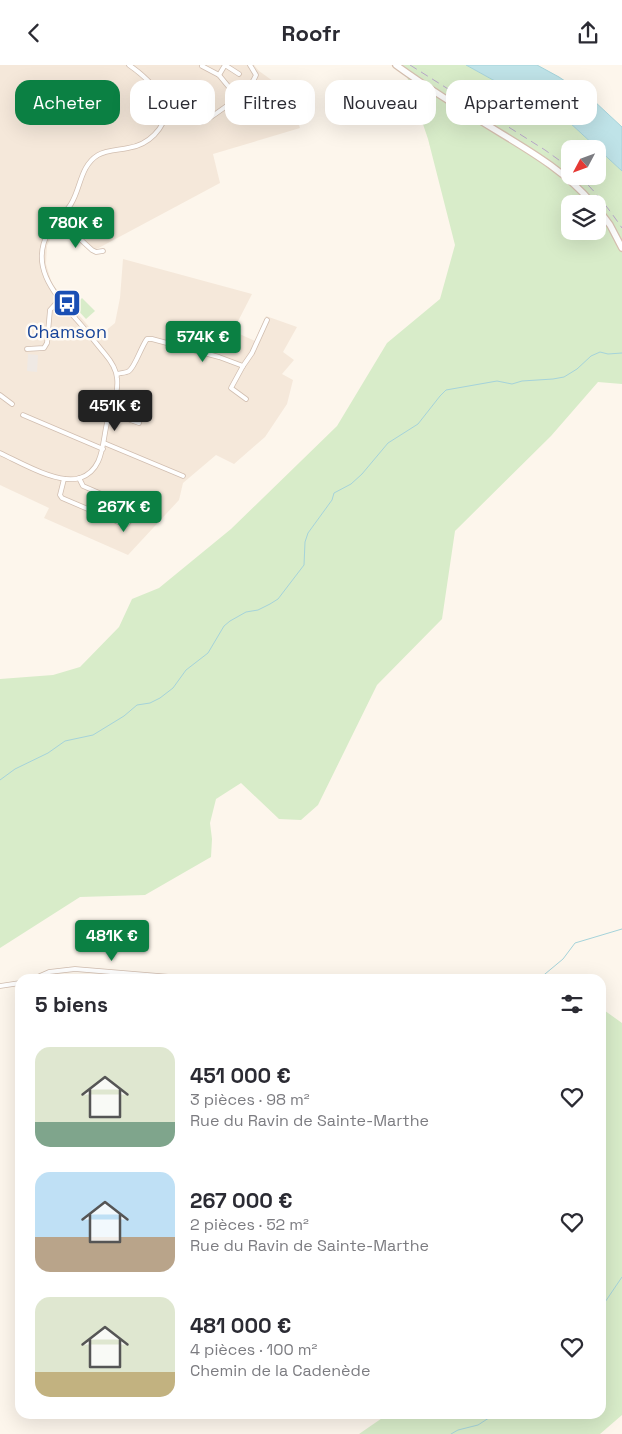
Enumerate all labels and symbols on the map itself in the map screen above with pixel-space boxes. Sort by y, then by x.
north arrow [561,140,606,185]
pin: 780K € [35,207,117,249]
bus stop icon: Chamson [52,288,82,318]
place label: Chamson [27,320,107,343]
pin: 574K € [162,321,244,363]
pin: 451K € [74,389,156,432]
pin: 267K € [83,491,165,533]
pin: 481K € [71,919,153,962]

